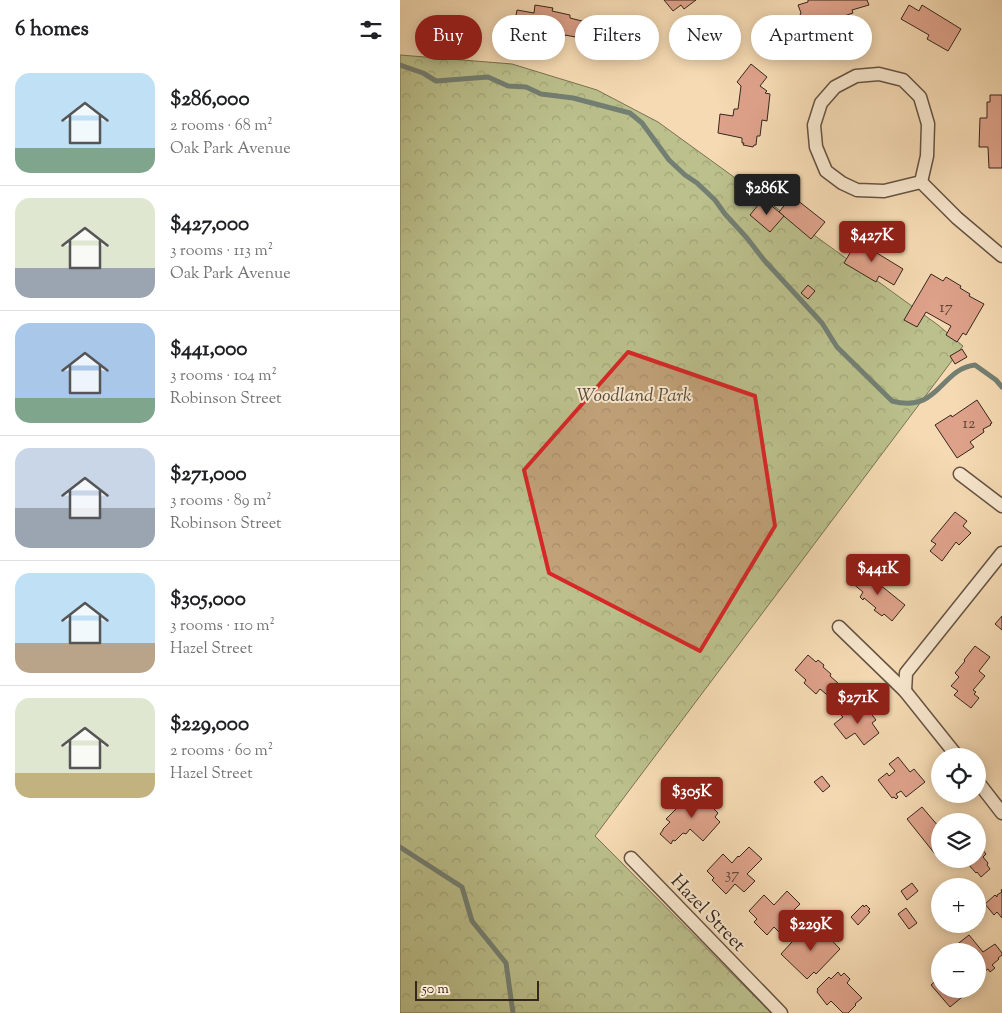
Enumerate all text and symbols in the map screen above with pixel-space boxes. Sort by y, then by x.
text: 6 homes [15,15,89,45]
chip: Buy [415,15,482,60]
chip: Rent [492,15,565,60]
chip: Filters [575,15,659,60]
chip: New [669,15,741,60]
chip: Apartment [751,15,872,60]
icon: filters [357,16,385,44]
text: $286,000 [170,85,250,115]
icon: home [55,93,115,153]
text: 2 rooms · 68 m² [170,115,273,138]
text: Oak Park Avenue [170,138,291,161]
pin: $286K [732,174,802,216]
text: $286K [745,178,789,201]
text: $427,000 [170,210,249,240]
icon: home [55,218,115,278]
pin: $427K [837,220,907,263]
text: $427K [850,225,894,248]
text: 3 rooms · 113 m² [170,240,273,263]
text: Oak Park Avenue [170,263,291,286]
house number: 17 [939,297,953,320]
text: $441,000 [170,335,247,365]
icon: home [55,343,115,403]
text: 3 rooms · 104 m² [170,365,277,388]
park label: Woodland Park [577,383,692,410]
text: Robinson Street [170,388,282,411]
house number: 12 [963,413,976,436]
text: $271,000 [170,460,247,490]
icon: home [55,468,115,528]
text: 3 rooms · 89 m² [170,490,272,513]
text: Robinson Street [170,513,282,536]
pin: $441K [843,554,913,596]
text: $441K [857,558,899,581]
text: $305,000 [170,585,246,615]
icon: home [55,593,115,653]
text: 3 rooms · 110 m² [170,615,275,638]
text: Hazel Street [170,638,253,661]
pin: $271K [823,682,893,725]
text: $271K [837,687,879,710]
text: $229,000 [170,710,249,740]
icon: home [55,718,115,778]
text: 2 rooms · 60 m² [170,740,273,763]
map controls [931,748,986,998]
button: locate [931,748,986,803]
text: Hazel Street [170,763,253,786]
pin: $305K [657,776,727,819]
text: $305K [672,781,712,804]
button: layers [931,813,986,868]
house number: 37 [725,864,739,887]
street label: Hazel Street [663,869,751,959]
button: + [931,878,986,933]
pin: $229K [776,910,846,952]
text: $229K [790,914,832,937]
button: − [931,943,986,998]
scale bar [415,978,539,1001]
text: 50 m [422,980,449,1000]

